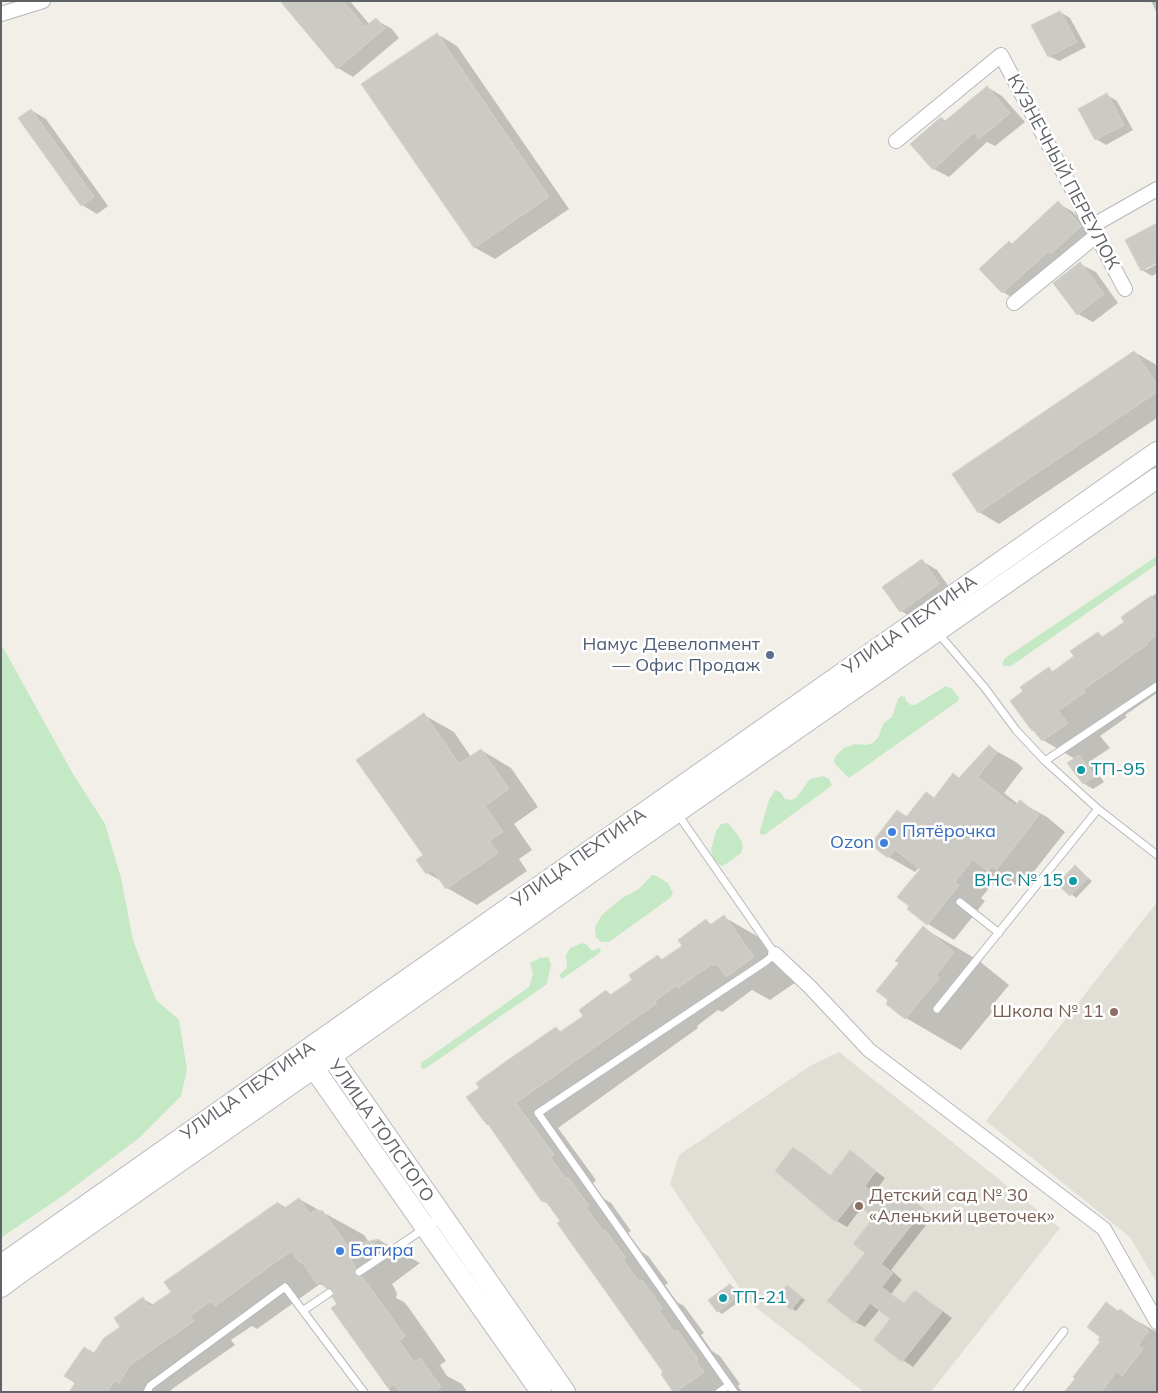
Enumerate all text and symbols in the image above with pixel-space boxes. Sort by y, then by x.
street label: КУЗНЕЧНЫЙ ПЕРЕУЛОК [1002,71,1124,273]
street label: УЛИЦА ПЕХТИНА [839,571,981,679]
place label: Намус Девелопмент — Офис Продаж [583,634,760,676]
marker: Намус Девелопмент — Офис Продаж [764,649,776,661]
place label: ТП-95 [1091,759,1145,781]
marker: ТП-95 [1075,764,1087,776]
street label: УЛИЦА ПЕХТИНА [508,804,650,912]
place label: Пятёрочка [902,821,996,843]
marker: Пятёрочка [886,826,898,838]
place label: Ozon [830,832,874,854]
marker: Ozon [878,837,890,849]
place label: ВНС № 15 [974,870,1063,892]
marker: ВНС № 15 [1067,875,1079,887]
place label: Школа № 11 [992,1001,1104,1023]
marker: Школа № 11 [1108,1006,1120,1018]
street label: УЛИЦА ПЕХТИНА [177,1037,319,1145]
street label: УЛИЦА ТОЛСТОГО [324,1056,438,1206]
place label: Детский сад № 30 «Аленький цветочек» [869,1185,1055,1228]
marker: Детский сад № 30 «Аленький цветочек» [853,1200,865,1212]
place label: Багира [350,1240,414,1262]
marker: Багира [334,1245,346,1257]
place label: ТП-21 [733,1287,787,1309]
marker: ТП-21 [717,1292,729,1304]

